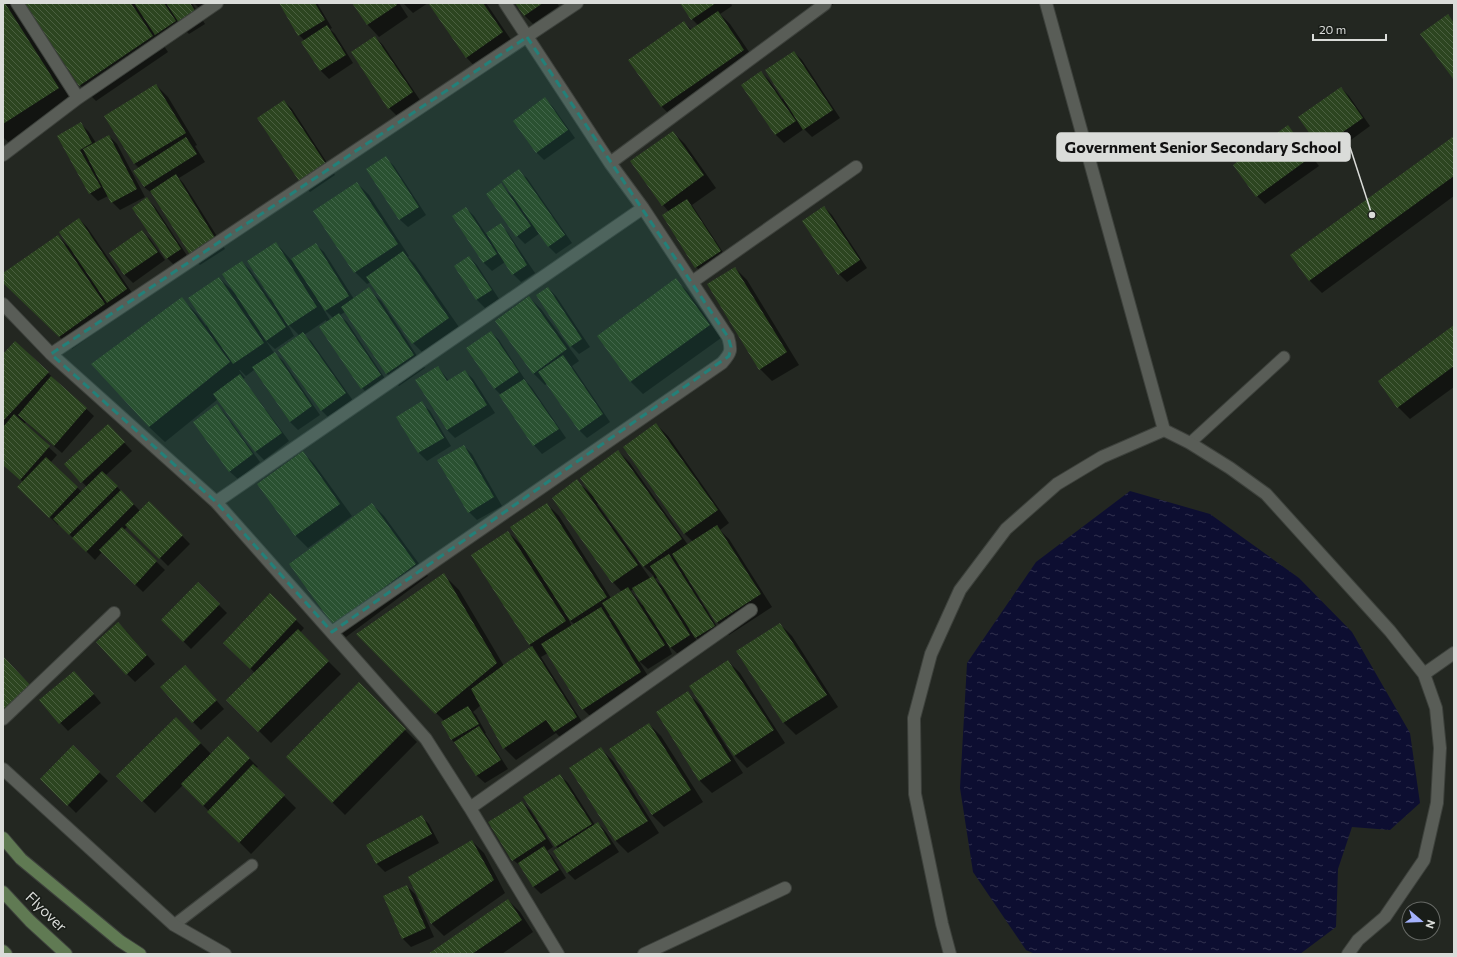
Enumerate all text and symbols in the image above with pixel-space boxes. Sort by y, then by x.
scale bar [1313,16,1386,42]
text: 20 m [1319,22,1346,36]
callout: Government Senior Secondary School [1057,133,1350,161]
text: Government Senior Secondary School [1065,137,1341,156]
street label: Flyover [22,887,71,935]
north arrow [1401,901,1441,941]
text: N [1423,918,1438,930]

